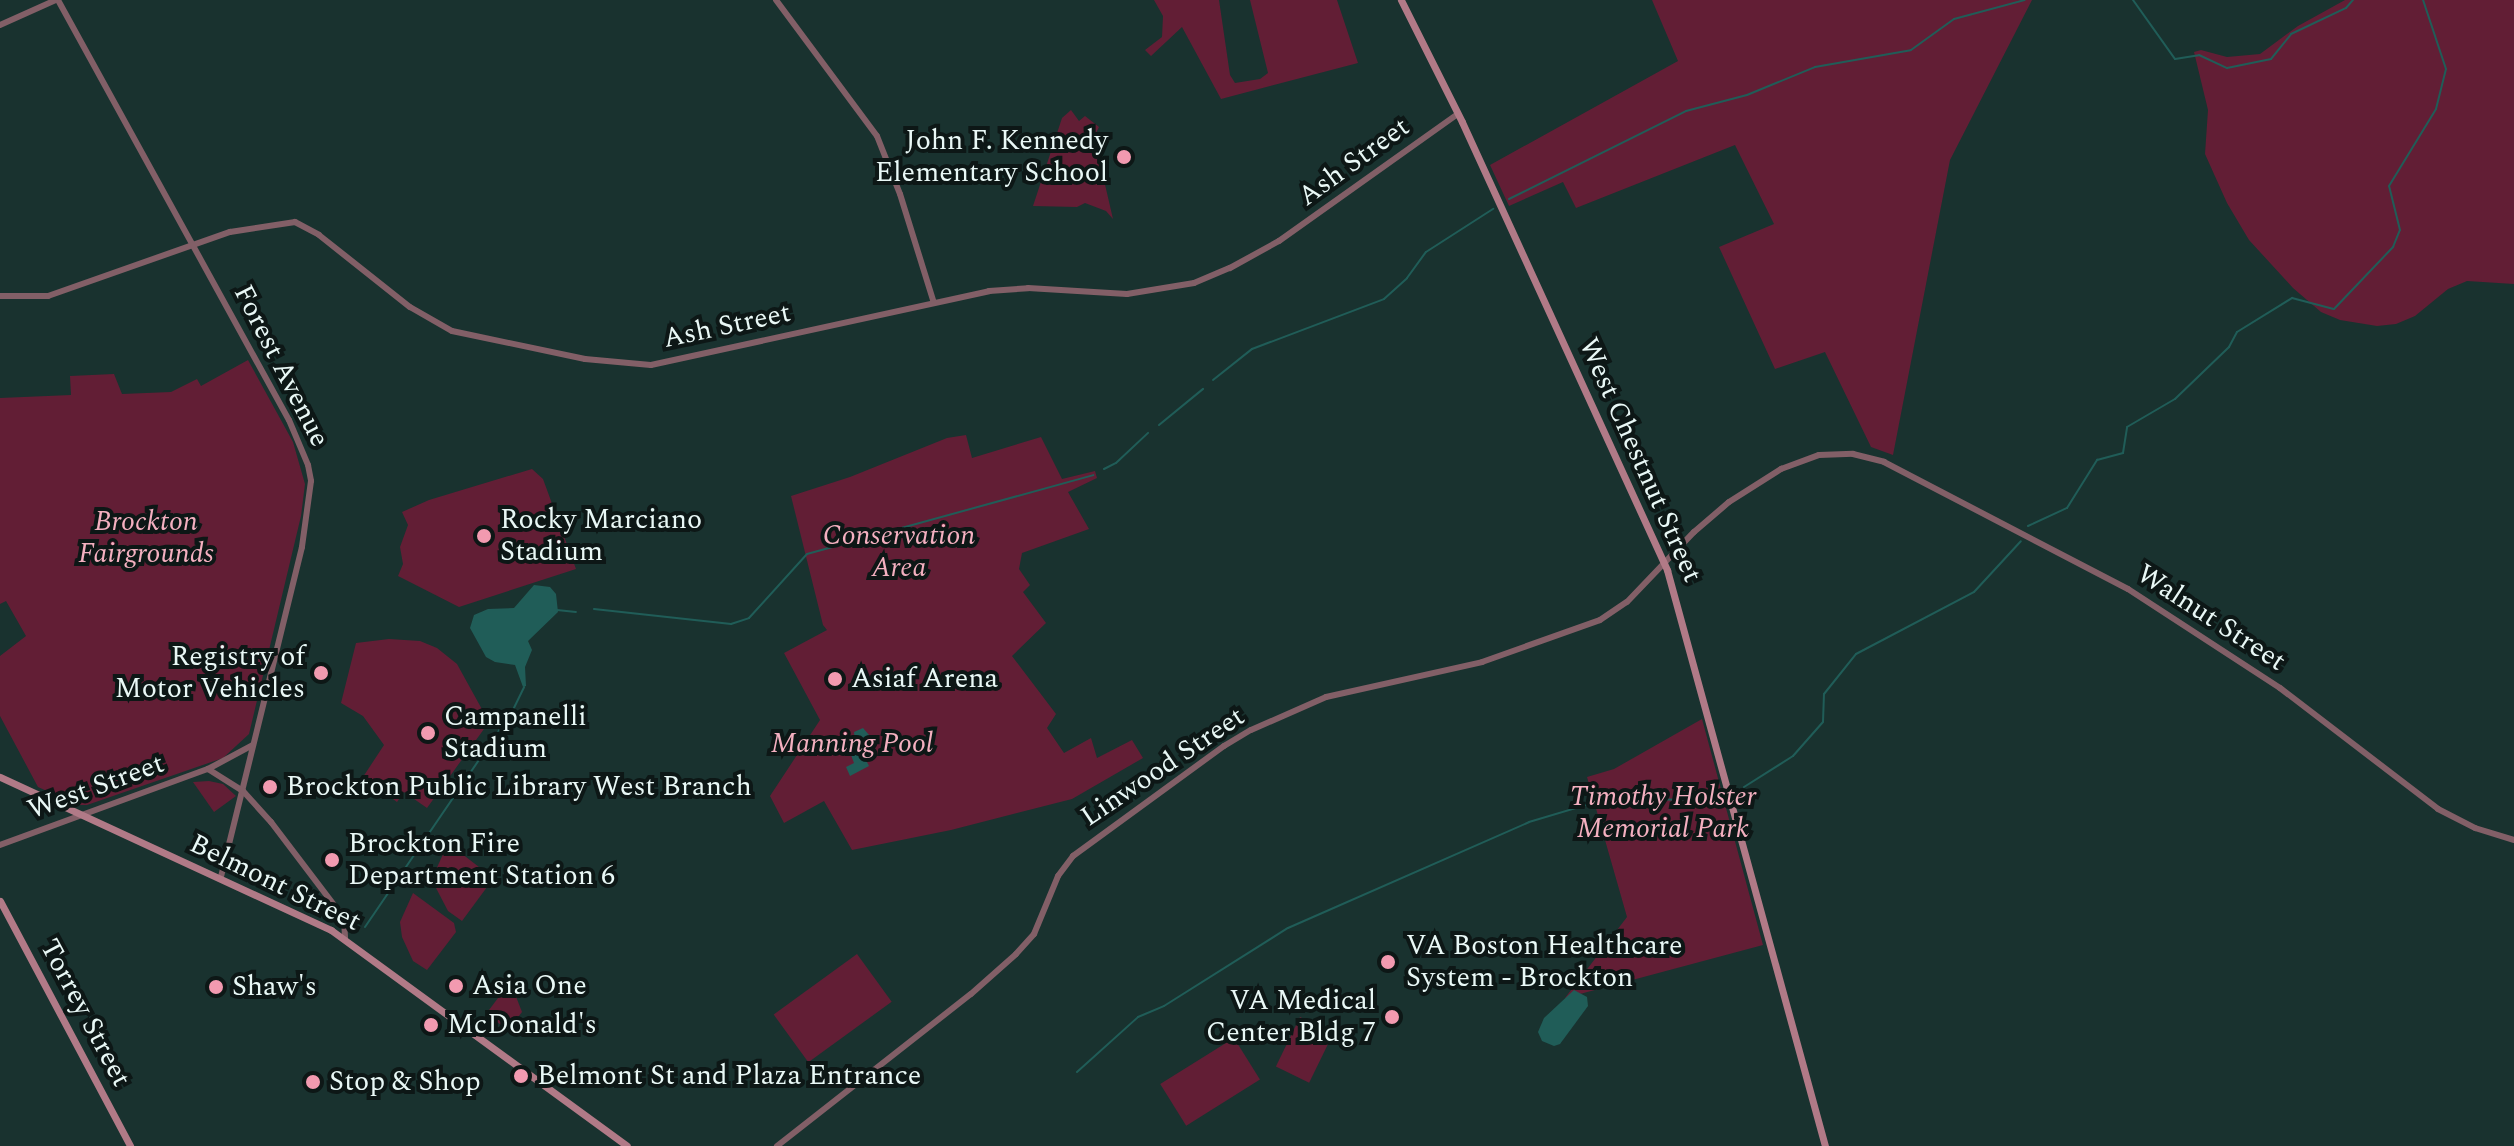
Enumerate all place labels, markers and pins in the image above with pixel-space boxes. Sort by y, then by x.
place label: John F. Kennedy Elementary School [875,124,1108,190]
marker: John F. Kennedy Elementary School [1115,148,1133,166]
place label: Rocky Marciano Stadium [500,503,702,569]
marker: Rocky Marciano Stadium [475,527,493,545]
place label: Registry of Motor Vehicles [115,640,305,706]
place label: Asiaf Arena [851,662,998,696]
marker: Registry of Motor Vehicles [312,664,330,682]
marker: Asiaf Arena [826,670,844,688]
place label: Campanelli Stadium [444,700,587,766]
marker: Campanelli Stadium [419,724,437,742]
place label: Brockton Public Library West Branch [286,770,752,804]
marker: Brockton Public Library West Branch [261,778,279,796]
place label: Brockton Fire Department Station 6 [348,827,615,893]
marker: Brockton Fire Department Station 6 [323,851,341,869]
place label: VA Boston Healthcare System - Brockton [1406,929,1683,995]
marker: VA Boston Healthcare System - Brockton [1377,951,1399,973]
place label: Asia One [472,969,587,1003]
place label: Shaw's [232,970,317,1004]
marker: Asia One [447,977,465,995]
marker: Shaw's [207,978,225,996]
place label: VA Medical Center Bldg 7 [1206,984,1376,1050]
place label: McDonald's [447,1008,597,1042]
marker: VA Medical Center Bldg 7 [1383,1008,1401,1026]
marker: McDonald's [422,1016,440,1034]
place label: Belmont St and Plaza Entrance [537,1059,921,1093]
place label: Stop & Shop [329,1065,481,1099]
marker: Belmont St and Plaza Entrance [512,1067,530,1085]
marker: Stop & Shop [304,1073,322,1091]

